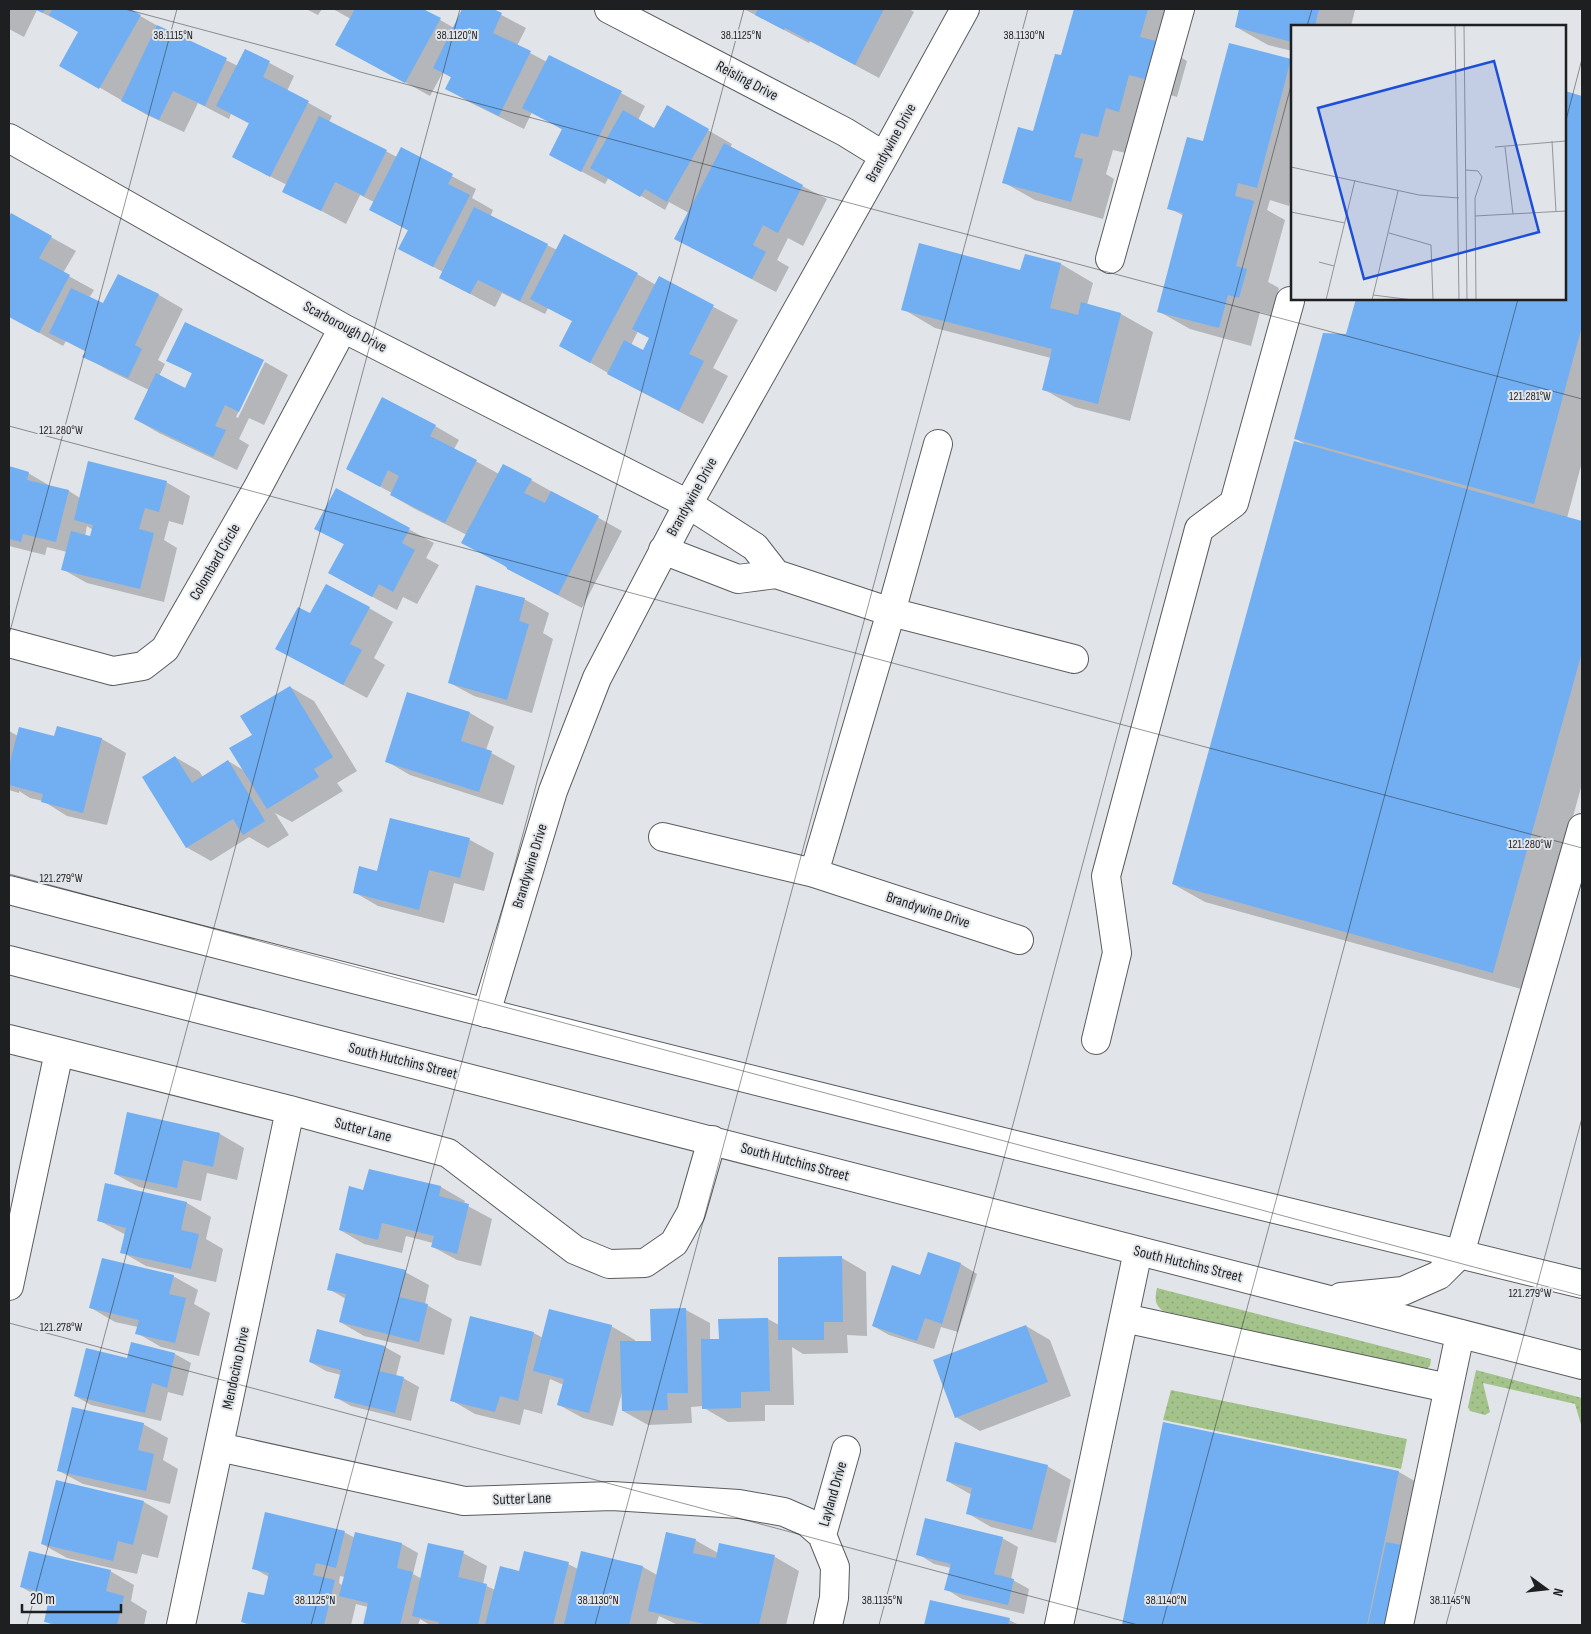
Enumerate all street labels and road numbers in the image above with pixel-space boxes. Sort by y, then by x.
street label: Reisling Drive [713,57,781,105]
street label: Brandywine Drive [862,100,920,186]
street label: Scarborough Drive [300,297,390,357]
street label: Brandywine Drive [663,454,721,540]
street label: Colombard Circle [185,520,245,604]
street label: Brandywine Drive [508,822,552,910]
street label: Brandywine Drive [884,887,972,933]
street label: South Hutchins Street [347,1038,460,1084]
street label: Sutter Lane [332,1113,394,1147]
street label: South Hutchins Street [739,1138,852,1186]
street label: South Hutchins Street [1132,1241,1245,1287]
street label: Mendocino Drive [218,1325,254,1411]
street label: Layland Drive [815,1459,851,1529]
street label: Sutter Lane [493,1488,551,1510]

